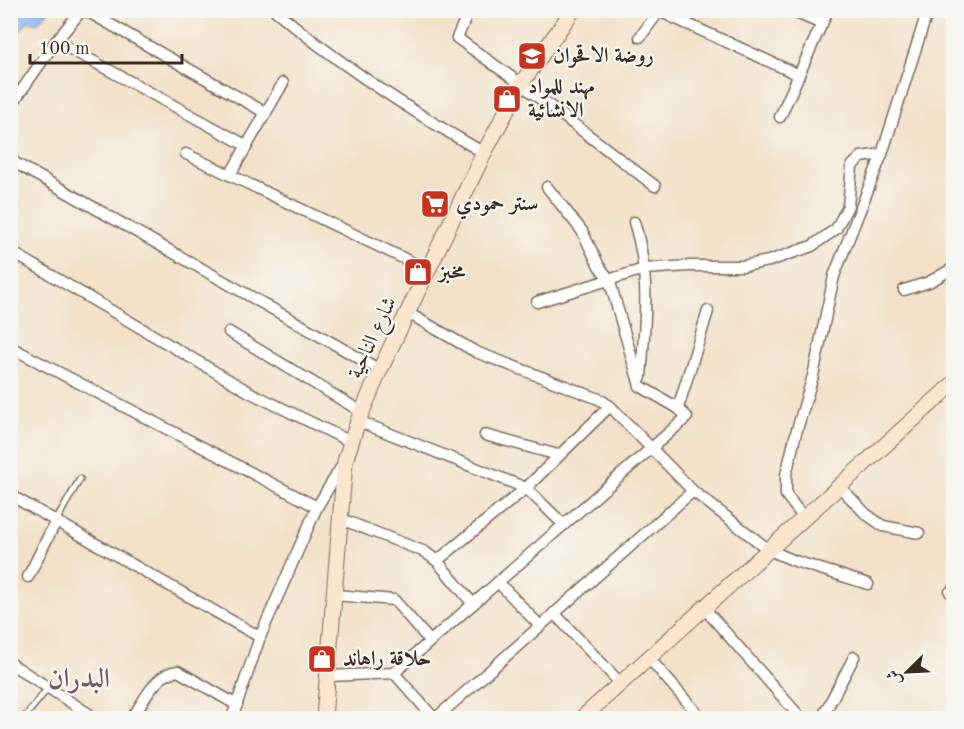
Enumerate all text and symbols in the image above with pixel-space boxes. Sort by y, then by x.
scale bar [30,27,182,65]
text: 100 m [39,40,90,58]
school or university icon: روضة الاقحوان [516,40,548,72]
place label: روضة الاقحوان [553,44,654,68]
place label: مهند للمواد الانشائية [528,77,595,122]
shop icon: مهند للمواد الانشائية [491,83,523,115]
supermarket icon: سنتر حمودي [419,188,451,220]
place label: سنتر حمودي [456,194,539,220]
shop icon: مخبز [402,256,434,288]
place label: مخبز [437,262,466,284]
street label: شارع الناحية [345,294,406,385]
north arrow [877,642,937,702]
shop icon: حلاقة راهاند [306,643,338,675]
place label: حلاقة راهاند [343,648,431,671]
district label: البدران [48,666,110,694]
text: ش [885,667,906,688]

